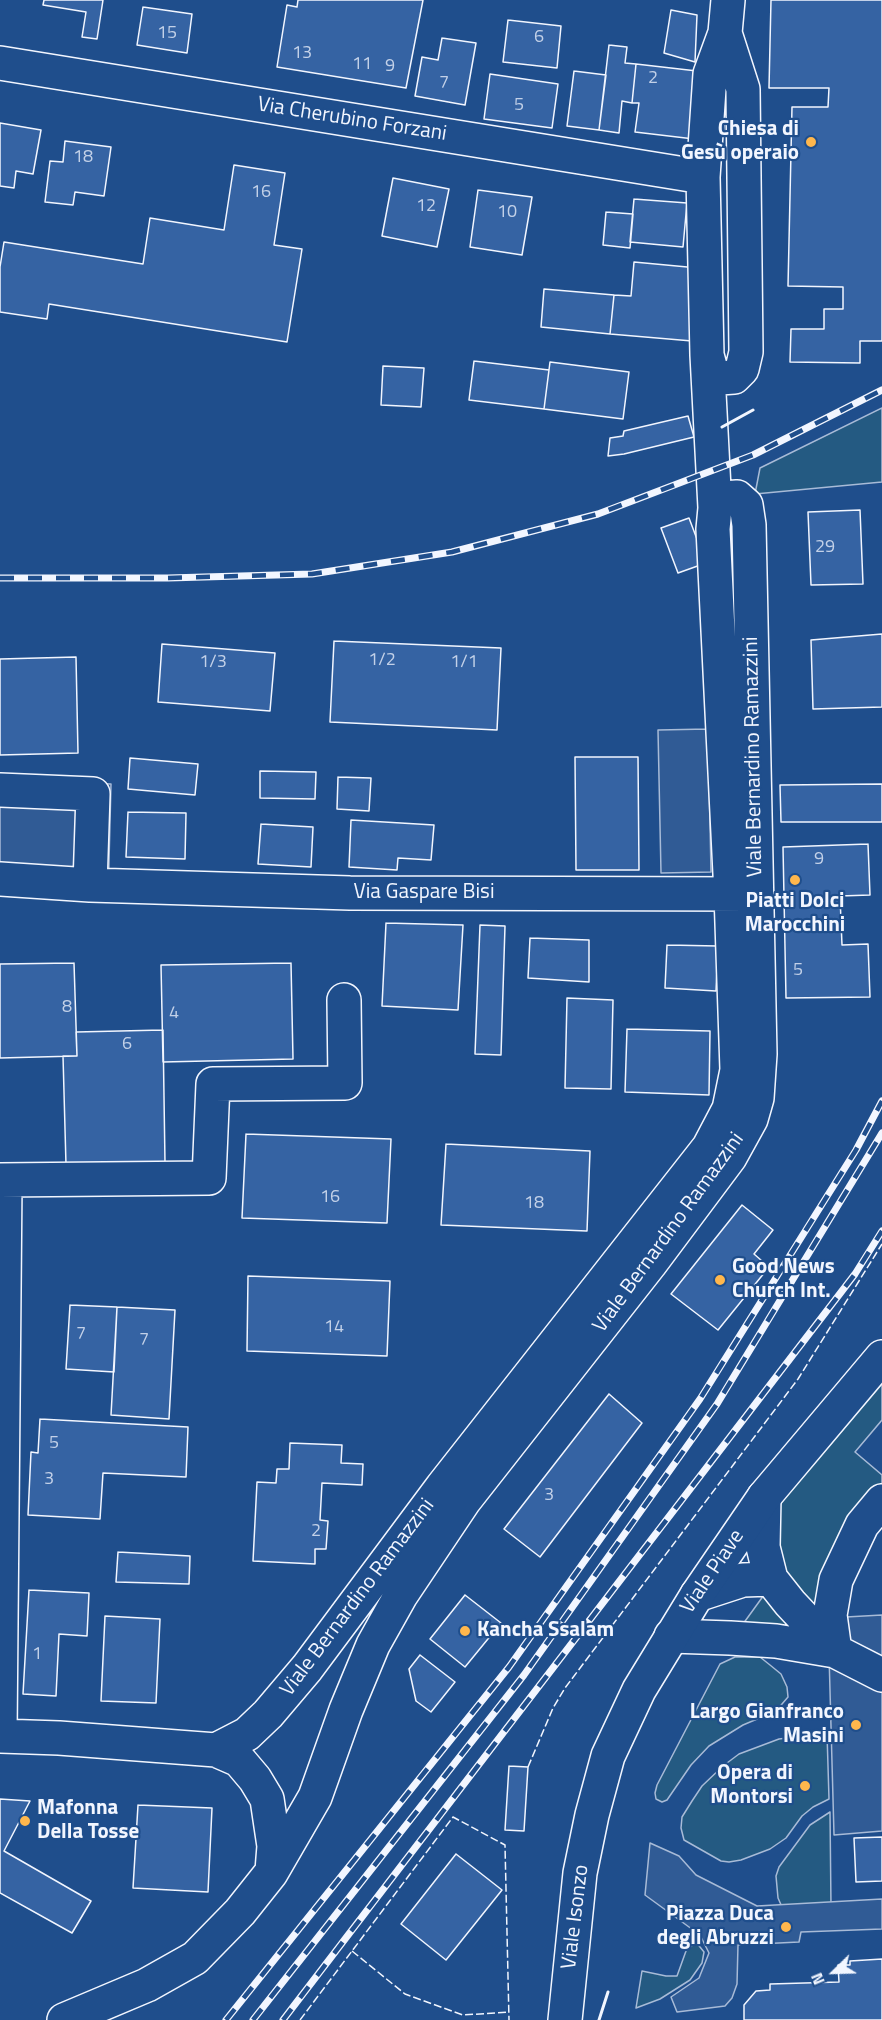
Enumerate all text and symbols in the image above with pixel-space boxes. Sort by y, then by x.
house number: 15 [157,23,177,45]
house number: 6 [534,27,544,49]
house number: 13 [292,43,312,65]
house number: 11 [352,54,372,76]
house number: 9 [385,56,395,78]
house number: 2 [648,68,658,90]
house number: 7 [439,73,449,95]
street label: Via Cherubino Forzani [256,93,448,147]
house number: 5 [514,95,524,117]
place label: Chiesa di Gesù operaio [681,117,799,167]
marker: Chiesa di Gesù operaio [804,135,818,149]
house number: 18 [73,147,93,169]
house number: 16 [251,182,271,204]
house number: 12 [416,196,436,218]
house number: 10 [497,202,517,224]
house number: 29 [815,537,835,559]
street label: Viale Bernardino Ramazzini [739,636,769,878]
house number: 1/2 [368,650,396,672]
house number: 1/3 [199,652,227,674]
house number: 1/1 [450,652,478,674]
house number: 9 [814,849,824,871]
marker: Piatti Dolci Marocchini [788,873,802,887]
street label: Via Gaspare Bisi [354,880,494,906]
place label: Piatti Dolci Marocchini [745,889,845,939]
house number: 5 [793,960,803,982]
house number: 8 [62,997,72,1019]
house number: 4 [169,1003,179,1025]
house number: 6 [122,1034,132,1056]
street label: Viale Bernardino Ramazzini [588,1128,750,1338]
house number: 16 [320,1187,340,1209]
house number: 18 [524,1193,544,1215]
place label: Good News Church Int. [732,1255,835,1305]
marker: Good News Church Int. [713,1273,727,1287]
house number: 14 [324,1317,344,1339]
house number: 7 [76,1324,86,1346]
house number: 7 [139,1330,149,1352]
house number: 5 [49,1433,59,1455]
house number: 3 [44,1469,54,1491]
house number: 3 [544,1485,554,1507]
street label: Viale Bernardino Ramazzini [275,1494,441,1702]
house number: 2 [311,1521,321,1543]
street label: Viale Piave [676,1525,750,1619]
place label: Kancha Ssalam [477,1618,614,1644]
marker: Kancha Ssalam [458,1624,472,1638]
house number: 1 [32,1644,42,1666]
place label: Largo Gianfranco Masini [690,1700,844,1750]
marker: Largo Gianfranco Masini [849,1718,863,1732]
place label: Opera di Montorsi [710,1761,793,1811]
marker: Opera di Montorsi [798,1779,812,1793]
place label: Mafonna Della Tosse [37,1796,139,1846]
marker: Mafonna Della Tosse [18,1814,32,1828]
street label: Viale Isonzo [557,1863,595,1971]
place label: Piazza Duca degli Abruzzi [657,1902,774,1952]
marker: Piazza Duca degli Abruzzi [779,1920,793,1934]
north arrow [804,1942,864,2002]
text: N [804,1969,831,1989]

